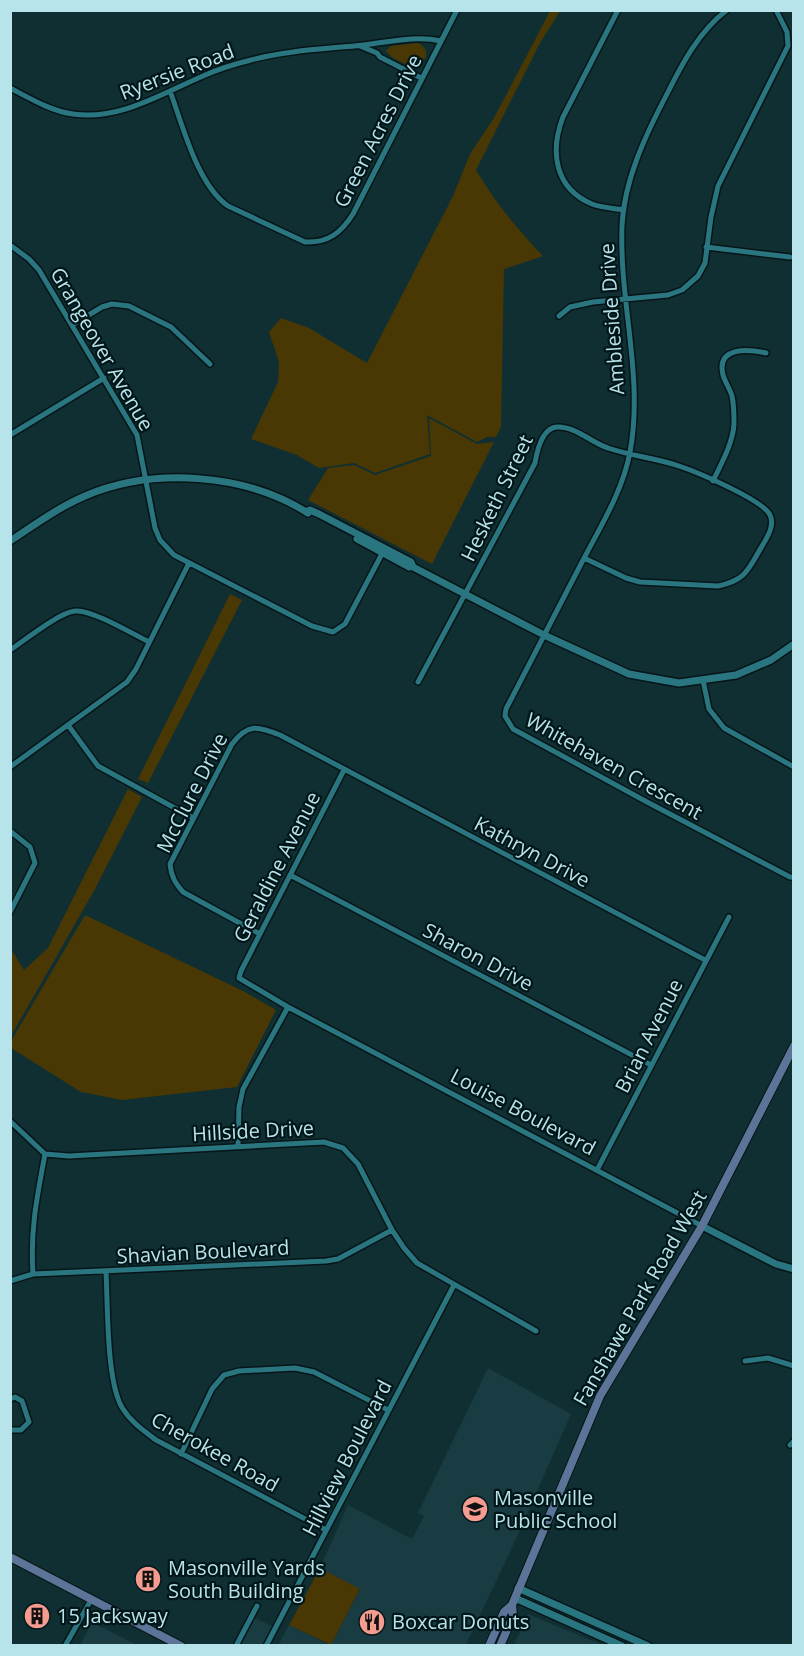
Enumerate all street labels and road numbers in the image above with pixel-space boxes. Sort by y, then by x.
street label: Ryersie Road [116,37,238,106]
street label: Green Acres Drive [327,50,428,212]
street label: Ambleside Drive [593,242,630,396]
street label: Grangeover Avenue [45,262,160,435]
street label: Hesketh Street [454,430,539,566]
street label: Whitehaven Crescent [521,706,707,825]
street label: McClure Drive [150,728,233,857]
street label: Geraldine Avenue [227,787,326,947]
street label: Kathryn Drive [470,810,595,893]
street label: Sharon Drive [418,916,538,997]
street label: Brian Avenue [608,974,689,1097]
street label: Louise Boulevard [446,1062,601,1161]
street label: Hillside Drive [191,1114,315,1147]
street label: Fanshawe Park Road West [567,1185,712,1411]
street label: Shavian Boulevard [116,1233,290,1270]
street label: Hillview Boulevard [296,1375,398,1540]
street label: Cherokee Road [147,1405,284,1498]

